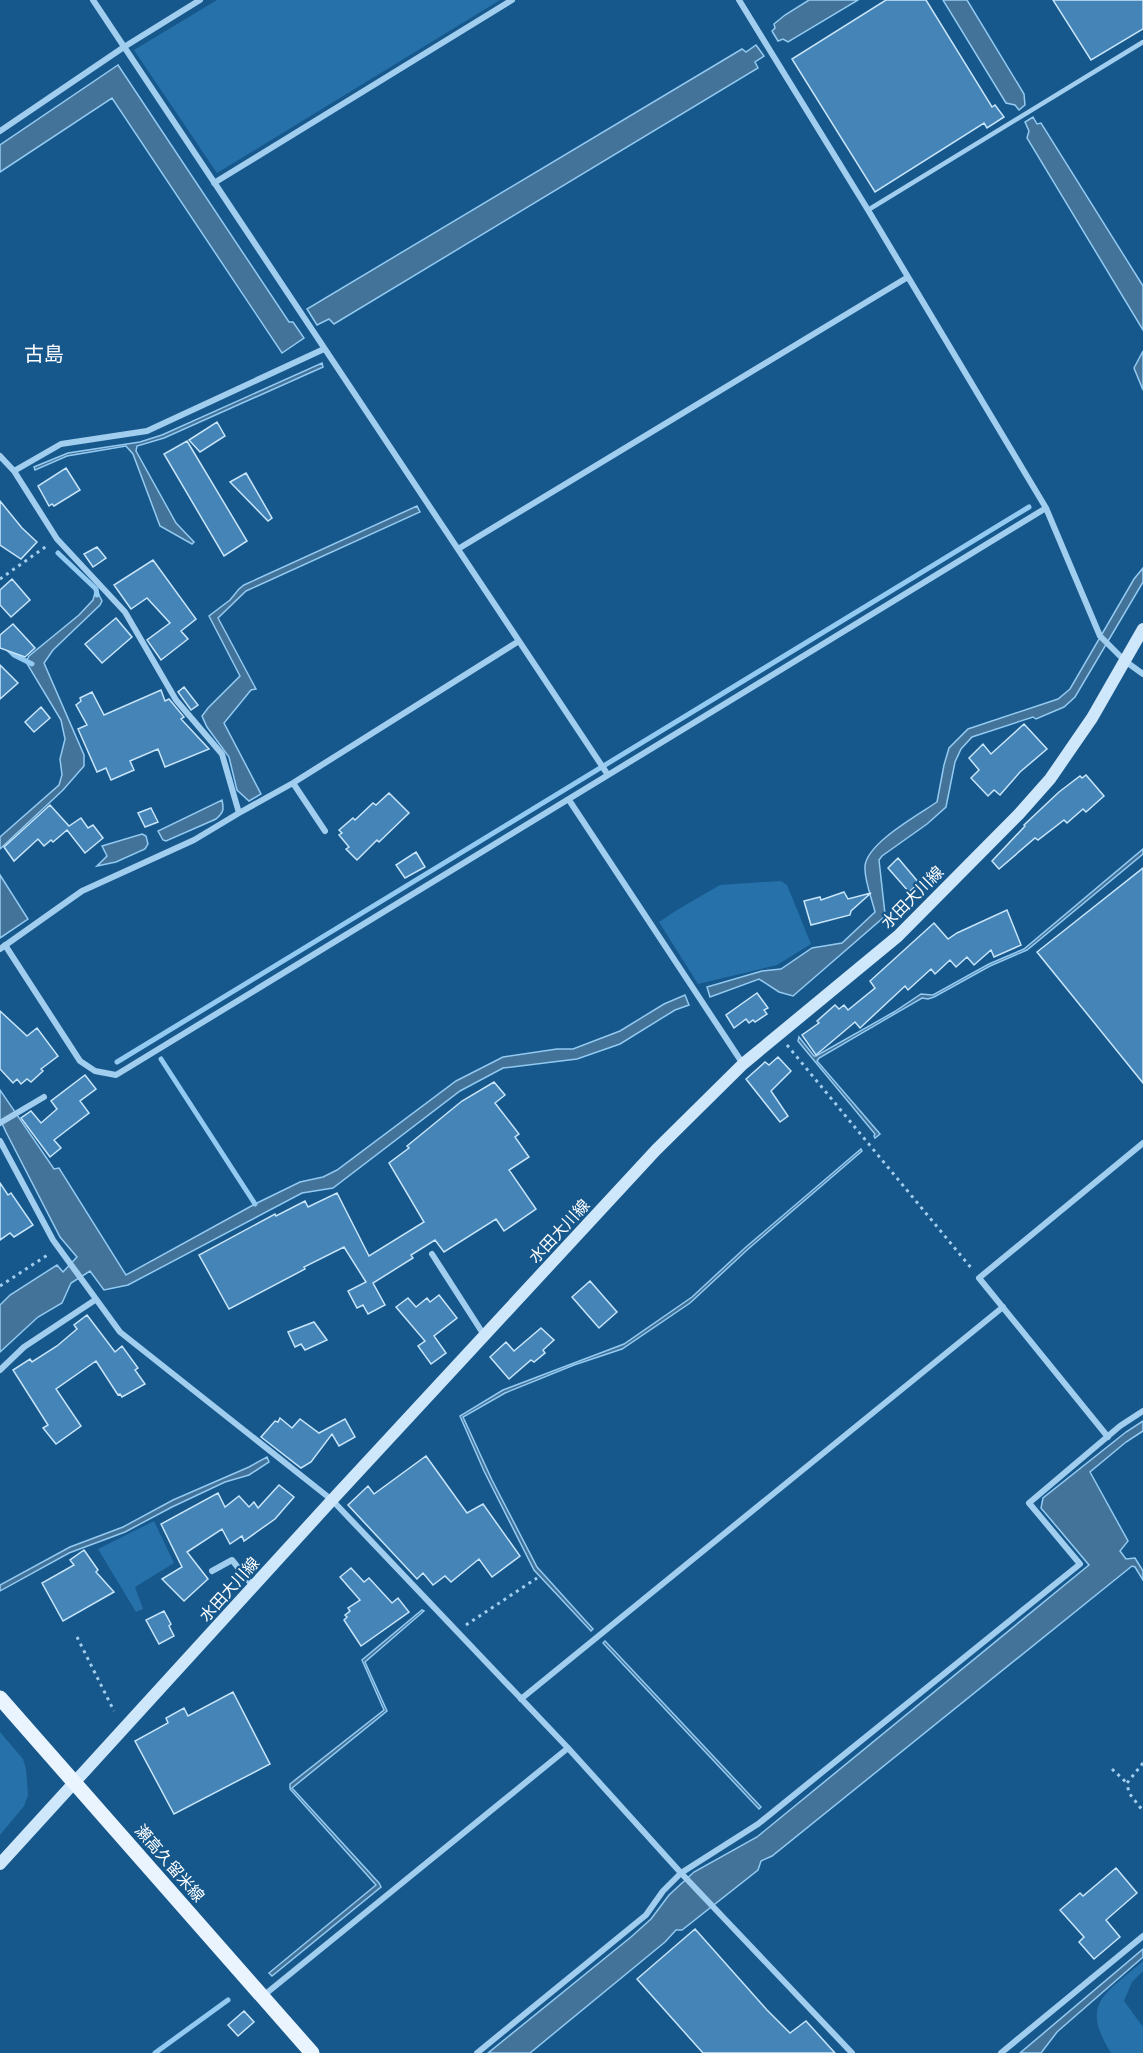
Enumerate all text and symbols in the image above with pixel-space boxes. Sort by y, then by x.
district label: 古島 [24,341,64,367]
street label: 水田大川線 [877,862,948,933]
street label: 水田大川線 [524,1195,594,1268]
street label: 水田大川線 [195,1553,264,1626]
street label: 瀬高久留米線 [130,1820,209,1906]

